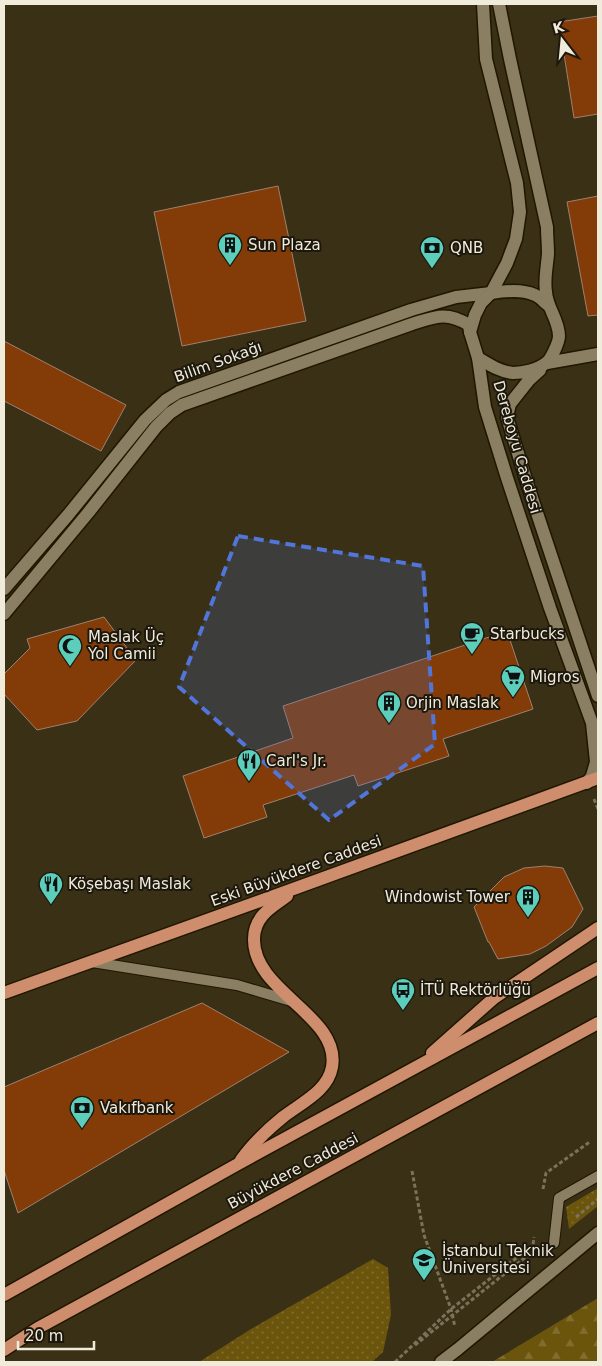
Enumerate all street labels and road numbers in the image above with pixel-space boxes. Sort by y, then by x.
street label: Bilim Sokağı [172,338,264,386]
street label: Dereboyu Caddesi [489,378,545,516]
street label: Eski Büyükdere Caddesi [208,832,384,910]
street label: Büyükdere Caddesi [225,1129,361,1213]

